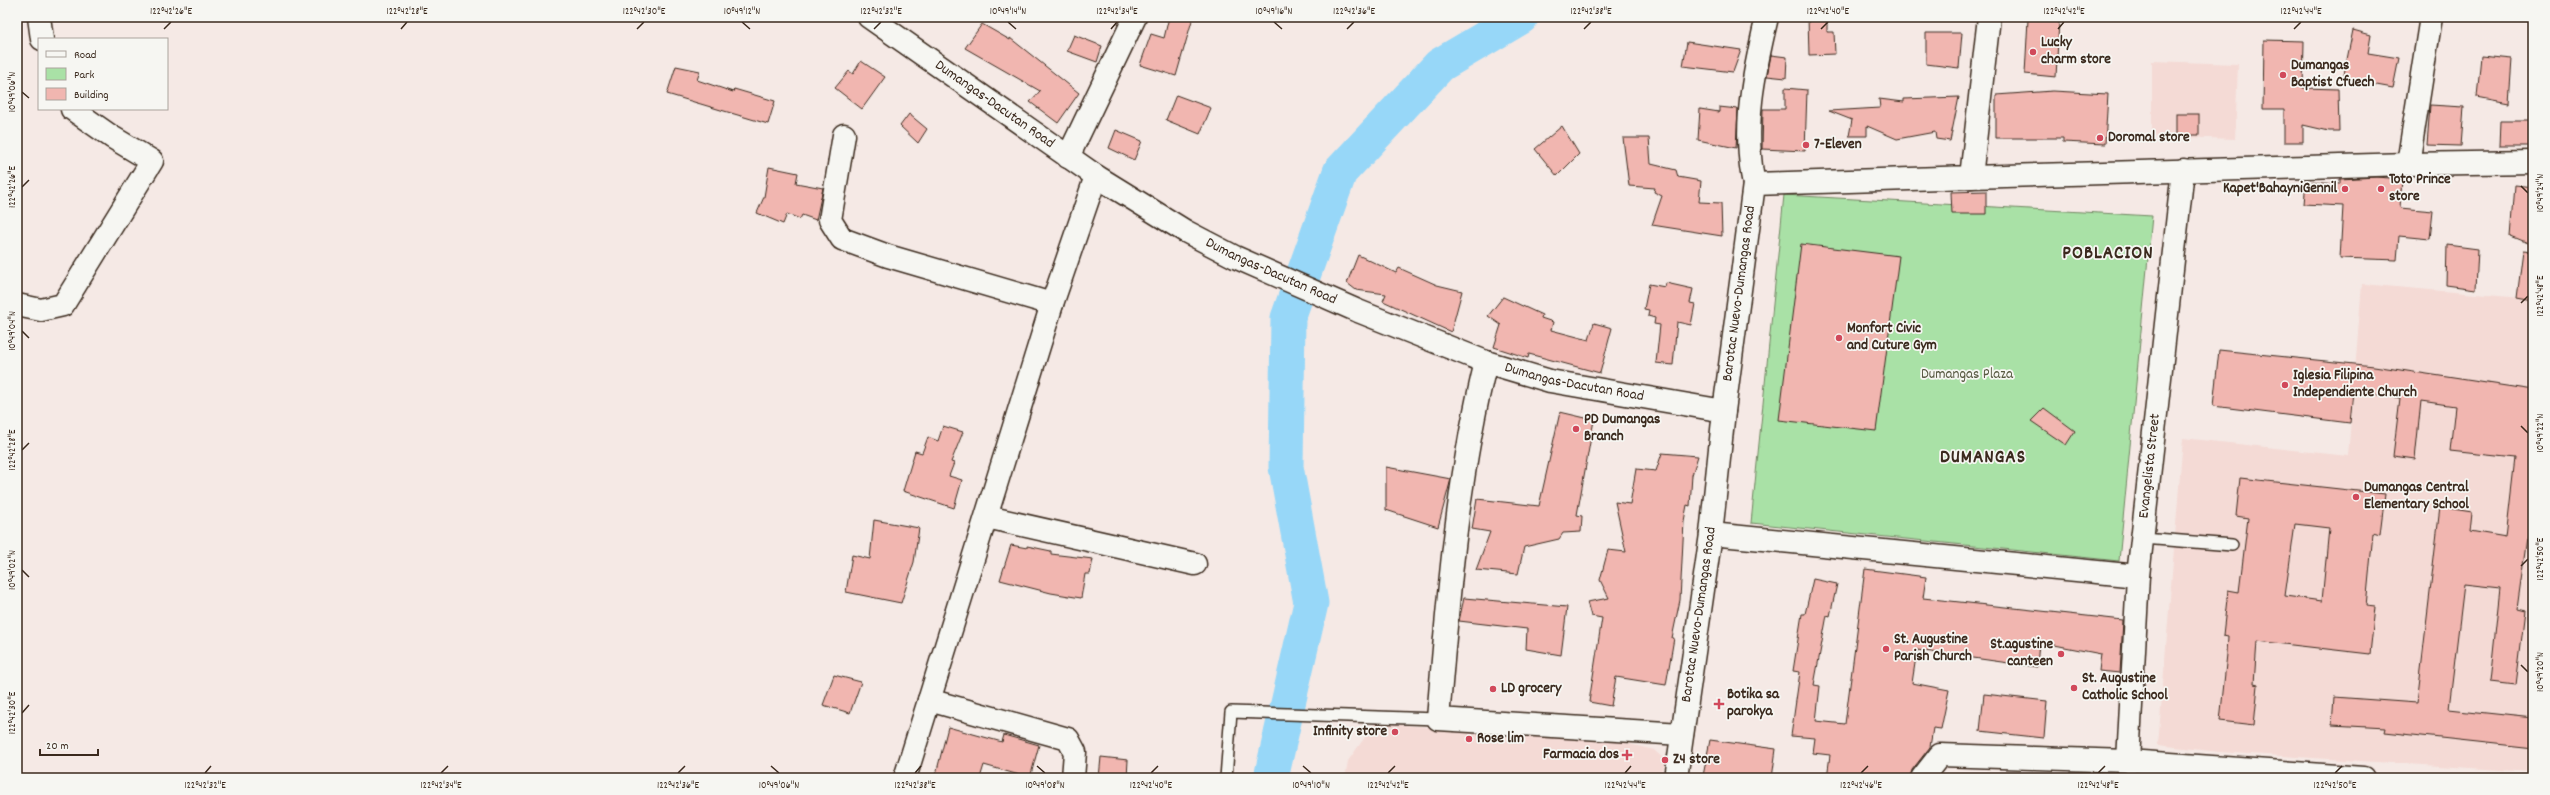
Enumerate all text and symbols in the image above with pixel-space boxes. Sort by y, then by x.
text: 122°42'26"E [150,5,192,19]
text: 122°42'28"E [386,5,428,19]
text: 122°42'30"E [623,5,666,19]
text: 10°49'12"N [724,5,760,19]
text: 122°42'32"E [860,5,902,19]
text: 10°49'14"N [990,5,1026,19]
text: 122°42'34"E [1096,5,1138,19]
text: 10°49'16"N [1255,5,1293,19]
text: 122°42'36"E [1333,5,1375,19]
text: 122°42'38"E [1570,5,1612,19]
text: 122°42'40"E [1807,5,1850,19]
text: 122°42'42"E [2043,5,2085,19]
text: 122°42'44"E [2280,5,2322,19]
place label: Lucky charm store [2041,32,2111,71]
legend [38,38,168,110]
text: Road [74,47,96,64]
marker: Lucky charm store [2028,47,2038,57]
street label: Dumangas-Dacutan Road [930,55,1059,155]
place label: Dumangas Baptist Cfuech [2291,55,2374,94]
text: Park [74,67,95,84]
marker: Dumangas Baptist Cfuech [2278,70,2288,80]
text: 10°49'06"N [6,72,20,112]
text: Building [74,87,109,104]
place label: Doromal store [2108,127,2190,149]
marker: Doromal store [2095,133,2105,143]
place label: 7-Eleven [1814,134,1862,156]
marker: 7-Eleven [1801,140,1811,150]
text: 122°42'26"E [6,166,20,208]
place label: Toto Prince store [2389,169,2451,208]
text: 10°49'24"N [2534,174,2548,212]
place label: Kapet'BahayniGennil [2223,178,2337,200]
marker: Kapet'BahayniGennil [2340,184,2350,194]
marker: Toto Prince store [2376,184,2386,194]
street label: Barotac Nuevo-Dumangas Road [1717,204,1762,383]
street label: Dumangas-Dacutan Road [1201,232,1340,311]
district label: POBLACION [2062,241,2154,268]
text: 122°42'48"E [2534,275,2548,316]
text: 10°49'04"N [6,311,20,351]
place label: Monfort Civic and Cuture Gym [1847,318,1937,357]
marker: Monfort Civic and Cuture Gym [1834,333,1844,343]
street label: Dumangas-Dacutan Road [1502,357,1645,408]
park label: Dumangas Plaza [1921,364,2014,386]
place label: Iglesia Filipina Independiente Church [2293,365,2417,404]
marker: Iglesia Filipina Independiente Church [2280,380,2290,390]
place label: PD Dumangas Branch [1584,409,1660,448]
street label: Evangelista Street [2133,412,2167,520]
text: 10°49'22"N [2534,414,2548,452]
marker: PD Dumangas Branch [1571,424,1581,434]
text: 122°42'28"E [6,429,20,471]
district label: DUMANGAS [1940,445,2026,472]
place label: Dumangas Central Elementary School [2364,477,2469,516]
marker: Dumangas Central Elementary School [2351,492,2361,502]
street label: Barotac Nuevo-Dumangas Road [1676,526,1723,704]
text: 122°42'50"E [2534,537,2548,580]
text: 10°49'02"N [6,550,20,590]
place label: St. Augustine Parish Church [1894,629,1972,668]
place label: St.agustine canteen [1990,634,2053,673]
marker: St. Augustine Parish Church [1881,644,1891,654]
marker: St.agustine canteen [2056,649,2066,659]
text: 10°49'20"N [2534,652,2548,692]
place label: St. Augustine Catholic School [2082,668,2168,707]
place label: LD grocery [1501,678,1562,700]
marker: St. Augustine Catholic School [2069,683,2079,693]
marker: LD grocery [1488,684,1498,694]
place label: Botika sa parokya [1727,684,1780,723]
text: 122°42'30"E [6,691,20,734]
marker: Botika sa parokya [1714,699,1724,709]
place label: Infinity store [1313,721,1387,743]
marker: Infinity store [1390,727,1400,737]
place label: Rose lim [1477,728,1524,750]
scale bar [40,731,98,757]
marker: Rose lim [1464,734,1474,744]
text: 20 m [46,738,69,755]
place label: Farmacia dos [1543,744,1619,766]
place label: Z4 store [1673,749,1720,771]
marker: Farmacia dos [1622,750,1632,760]
marker: Z4 store [1660,755,1670,765]
text: 122°42'32"E [184,779,226,793]
text: 122°42'34"E [420,779,462,793]
text: 122°42'36"E [657,779,699,793]
text: 10°49'06"N [759,779,799,793]
text: 122°42'38"E [894,779,936,793]
text: 10°49'08"N [1025,779,1065,793]
text: 122°42'40"E [1130,779,1173,793]
text: 10°49'10"N [1292,779,1330,793]
text: 122°42'42"E [1367,779,1409,793]
text: 122°42'44"E [1604,779,1646,793]
text: 122°42'46"E [1840,779,1882,793]
text: 122°42'48"E [2078,779,2119,793]
text: 122°42'50"E [2314,779,2357,793]

